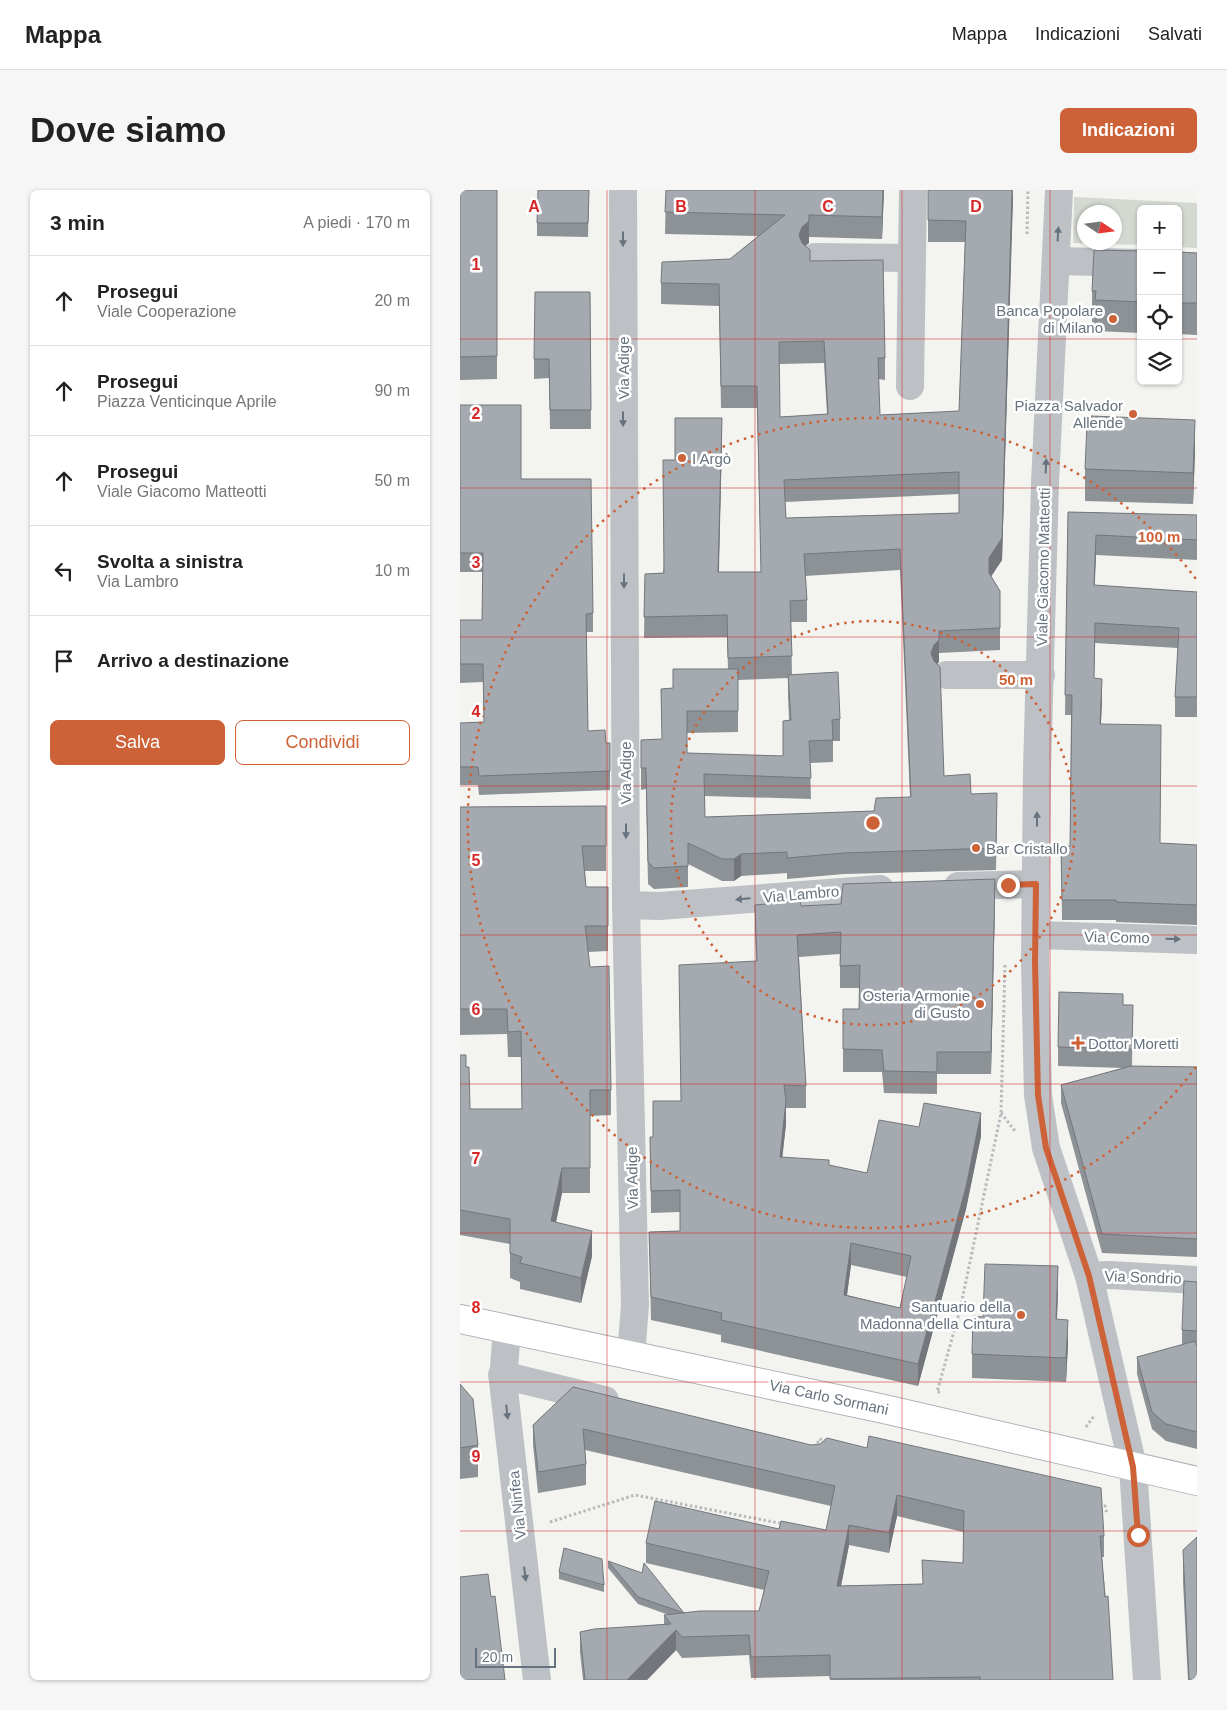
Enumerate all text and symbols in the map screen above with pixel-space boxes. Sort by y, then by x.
text: Mappa [25,21,101,48]
text: Mappa [952,24,1007,44]
text: Indicazioni [1035,24,1120,44]
text: Salvati [1148,24,1202,44]
button: Indicazioni [1060,108,1197,153]
text: Dove siamo [30,110,226,149]
text: A [528,198,540,215]
text: B [675,198,687,215]
text: C [822,198,834,215]
text: D [970,198,982,215]
north arrow [1077,205,1122,250]
map controls [1137,205,1182,385]
button: + [1137,205,1182,250]
text: 3 min [50,211,105,234]
text: A piedi · 170 m [303,214,410,231]
one-way arrow [1054,225,1062,241]
one-way arrow [619,231,627,247]
button: − [1137,250,1182,295]
text: 1 [472,256,481,273]
text: Prosegui [97,281,178,302]
icon: ahead [50,287,78,315]
text: 20 m [374,292,410,309]
button: locate [1137,295,1182,340]
place label: Banca Popolare di Milano [996,302,1103,336]
text: Viale Cooperazione [97,303,236,320]
marker: Banca Popolare di Milano [1107,313,1119,325]
street label: Via Adige [615,336,632,400]
button: layers [1137,340,1182,385]
text: Prosegui [97,371,178,392]
icon: ahead [50,377,78,405]
text: 90 m [374,382,410,399]
text: Piazza Venticinque Aprile [97,393,277,410]
place label: Piazza Salvador Allende [1015,397,1123,431]
text: 2 [472,405,481,422]
marker: Piazza Salvador Allende [1127,408,1139,420]
one-way arrow [619,411,627,427]
place label: I Argò [692,450,731,467]
marker: I Argò [676,452,688,464]
one-way arrow [1042,458,1050,474]
text: Prosegui [97,461,178,482]
icon: ahead [50,467,78,495]
text: 50 m [374,472,410,489]
text: Viale Giacomo Matteotti [97,483,267,500]
street label: Viale Giacomo Matteotti [1033,487,1053,647]
text: 100 m [1138,528,1180,545]
text: Svolta a sinistra [97,551,243,572]
text: 3 [472,554,481,571]
icon: left [50,557,78,585]
text: 10 m [374,562,410,579]
text: Via Lambro [97,573,179,590]
one-way arrow [620,573,628,589]
icon: arrive [50,647,78,675]
text: Arrivo a destinazione [97,650,289,671]
text: 50 m [999,671,1033,688]
text: 4 [472,703,481,720]
button: Salva [50,720,225,765]
button: Condividi [235,720,410,765]
street label: Via Adige [617,741,634,805]
one-way arrow [1033,811,1041,827]
centre of rings [864,814,882,832]
one-way arrow [622,823,630,839]
place label: Bar Cristallo [986,840,1068,857]
marker: Bar Cristallo [970,842,982,854]
text: 5 [472,852,481,869]
route end [997,874,1020,897]
street label: Via Lambro [762,882,840,906]
one-way arrow [735,895,751,903]
street label: Via Como [1084,928,1150,946]
one-way arrow [1165,935,1181,943]
place label: Osteria Armonie di Gusto [862,987,970,1021]
marker: Osteria Armonie di Gusto [974,998,986,1010]
text: 6 [472,1001,481,1018]
place label: Dottor Moretti [1088,1035,1179,1052]
marker: Dottor Moretti [1072,1037,1084,1049]
street label: Via Adige [623,1146,641,1210]
text: 7 [472,1150,481,1167]
street label: Via Sondrio [1104,1267,1182,1287]
place label: Santuario della Madonna della Cintura [860,1298,1012,1332]
text: 8 [472,1299,481,1316]
marker: Santuario della Madonna della Cintura [1015,1309,1027,1321]
street label: Via Carlo Sormani [768,1376,890,1418]
one-way arrow [503,1405,511,1421]
text: 9 [472,1448,481,1465]
street label: Via Ninfea [505,1469,529,1540]
route start [1127,1524,1150,1547]
one-way arrow [521,1566,529,1582]
scale bar [475,1645,556,1668]
text: 20 m [482,1649,513,1665]

